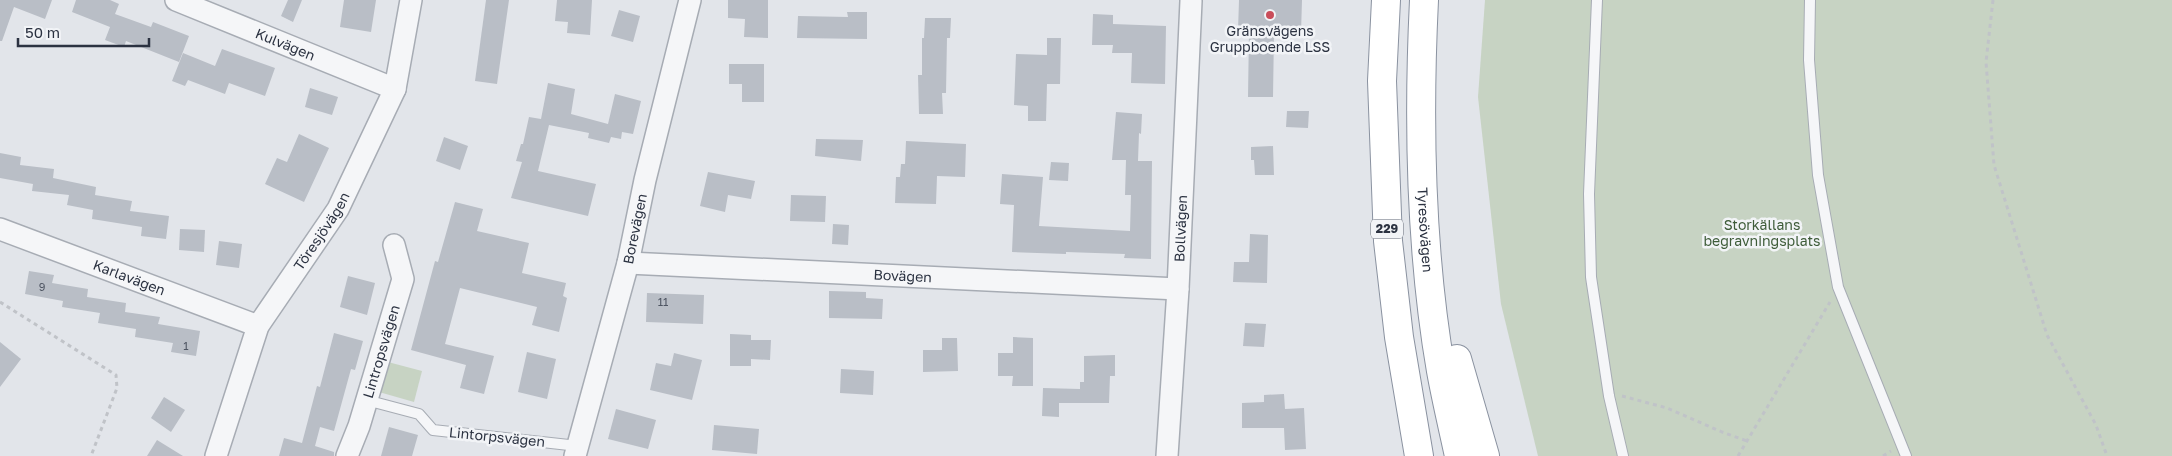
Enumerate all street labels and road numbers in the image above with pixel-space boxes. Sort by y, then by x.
street label: Kulvägen [253,24,318,64]
street label: Tyresövägen [1414,187,1437,273]
street label: Töresjövägen [290,189,353,273]
street label: Borevägen [619,192,650,266]
street label: Bollvägen [1170,194,1190,262]
road number: 229 [1371,220,1403,238]
street label: Karlavägen [91,256,168,298]
street label: Bovägen [873,266,932,285]
street label: Lintropsvägen [359,303,403,400]
street label: Lintorpsvägen [448,423,546,450]

